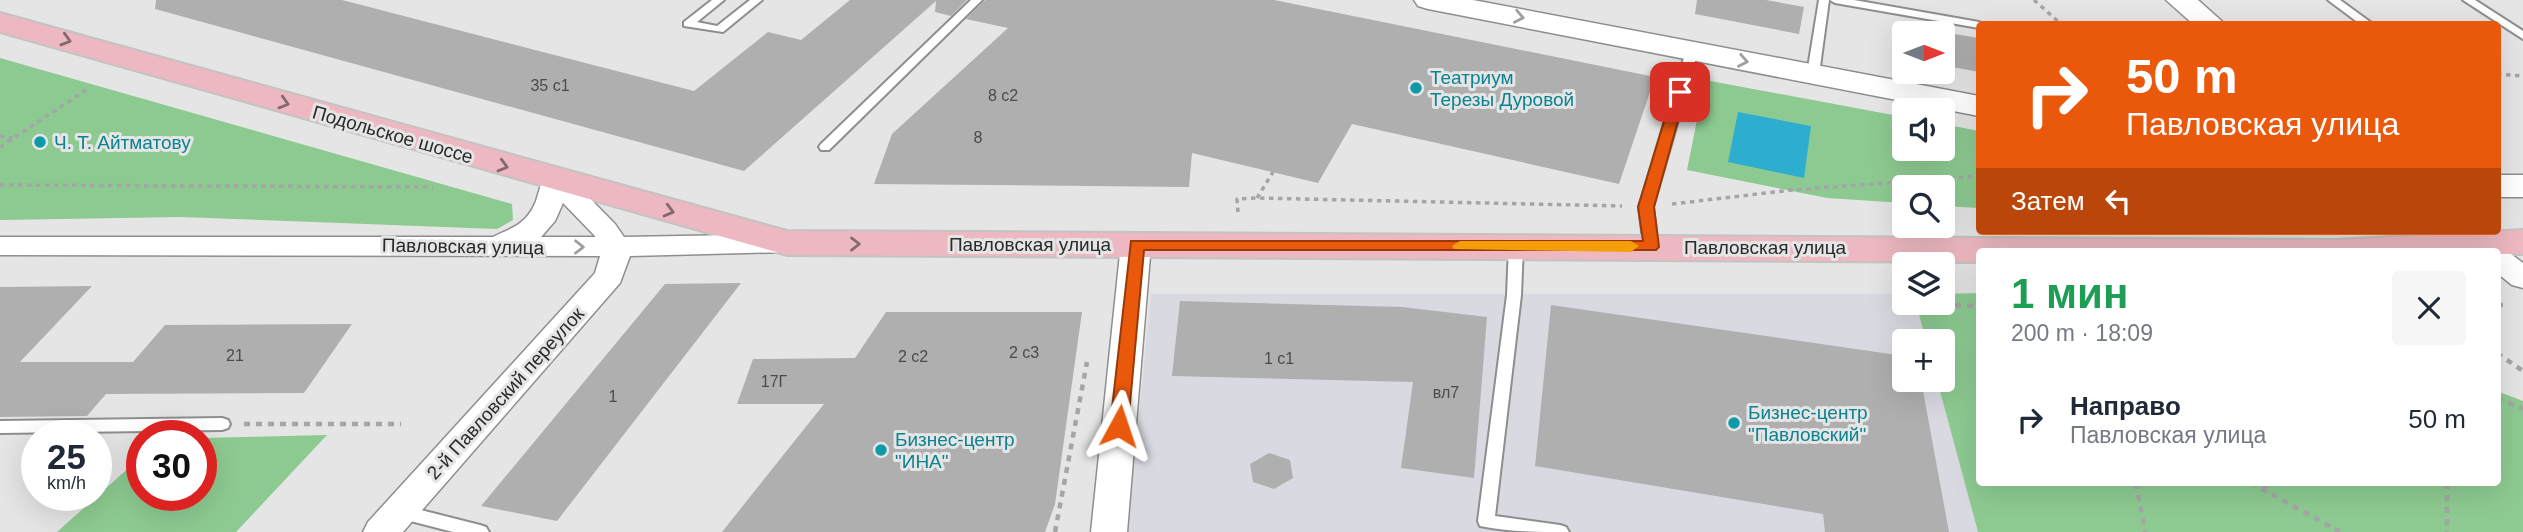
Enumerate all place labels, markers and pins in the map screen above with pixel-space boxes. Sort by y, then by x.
pin [1650,62,1710,122]
place label: Театриум Терезы Дуровой [1430,67,1574,110]
marker: Театриум Терезы Дуровой [1408,80,1424,96]
place label: Ч. Т. Айтматову [54,132,191,153]
marker: Ч. Т. Айтматову [32,134,48,150]
place label: Бизнес-центр "Павловский" [1748,402,1868,445]
marker: Бизнес-центр "Павловский" [1726,415,1742,431]
place label: Бизнес-центр "ИНА" [895,429,1015,472]
marker: Бизнес-центр "ИНА" [873,442,889,458]

